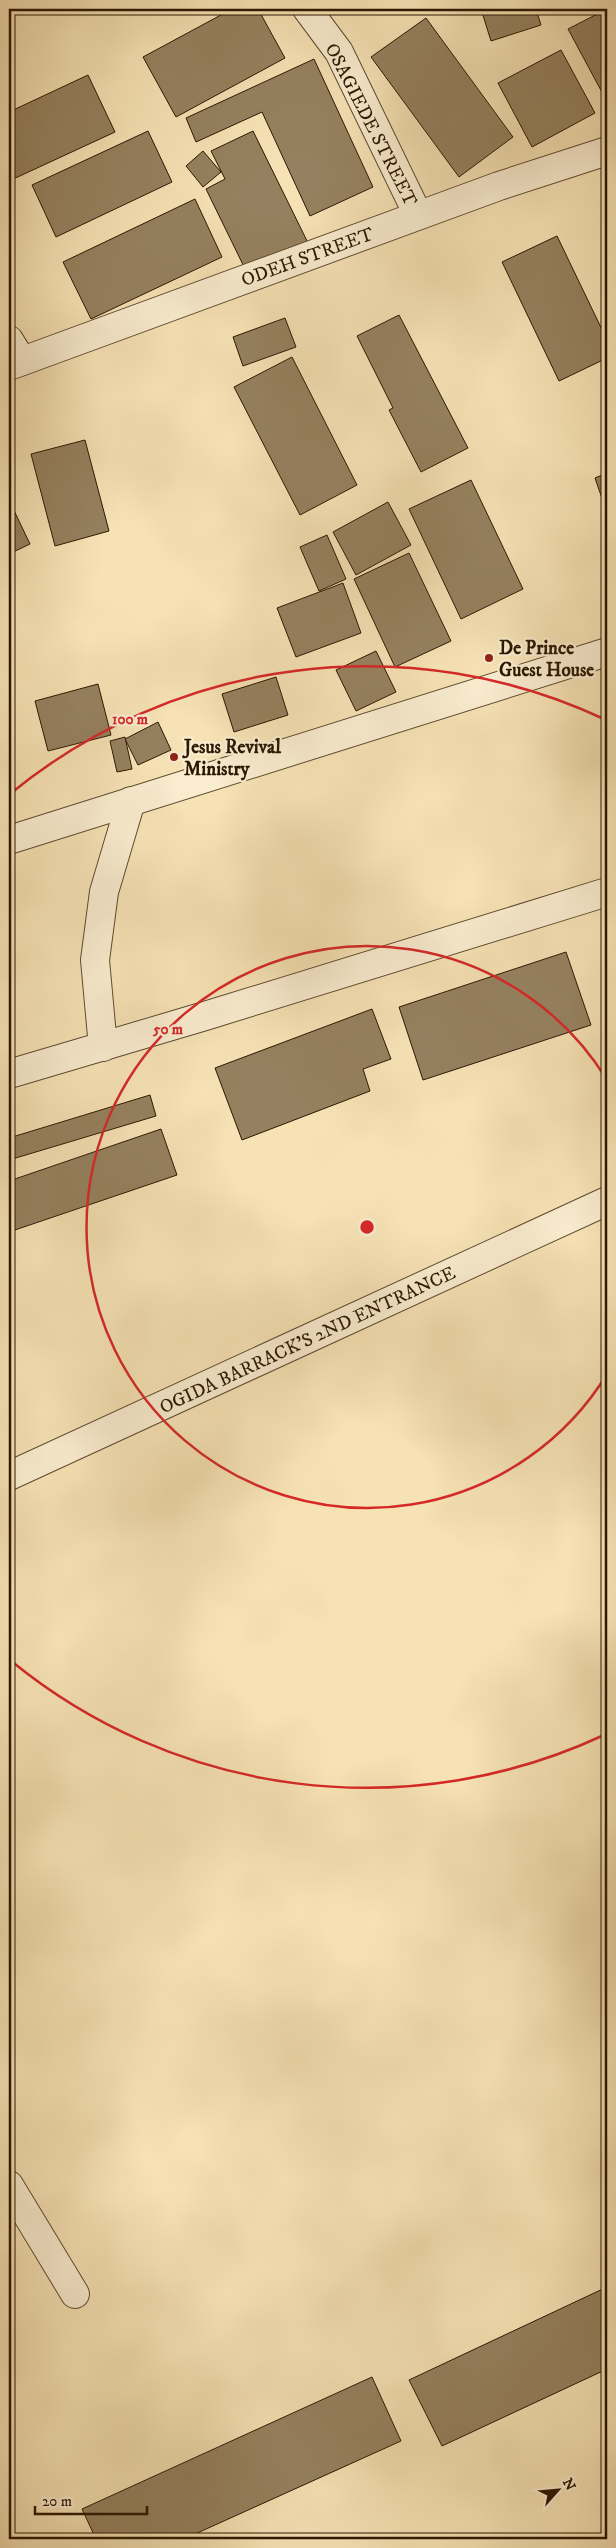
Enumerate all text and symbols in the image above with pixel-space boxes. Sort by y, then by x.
street label: OSAGIEDE STREET [320,39,422,210]
street label: ODEH STREET [238,223,377,292]
place label: De Prince Guest House [499,637,594,682]
marker: De Prince Guest House [483,652,495,664]
text: 100 m [112,710,149,729]
place label: Jesus Revival Ministry [182,736,281,781]
marker: Jesus Revival Ministry [168,751,180,763]
text: 50 m [152,1020,184,1039]
centre of rings [358,1218,376,1236]
street label: OGIDA BARRACK'S 2ND ENTRANCE [156,1262,459,1419]
north arrow [534,2466,584,2516]
text: N [558,2475,580,2494]
scale bar [35,2483,148,2515]
text: 20 m [42,2492,72,2511]

